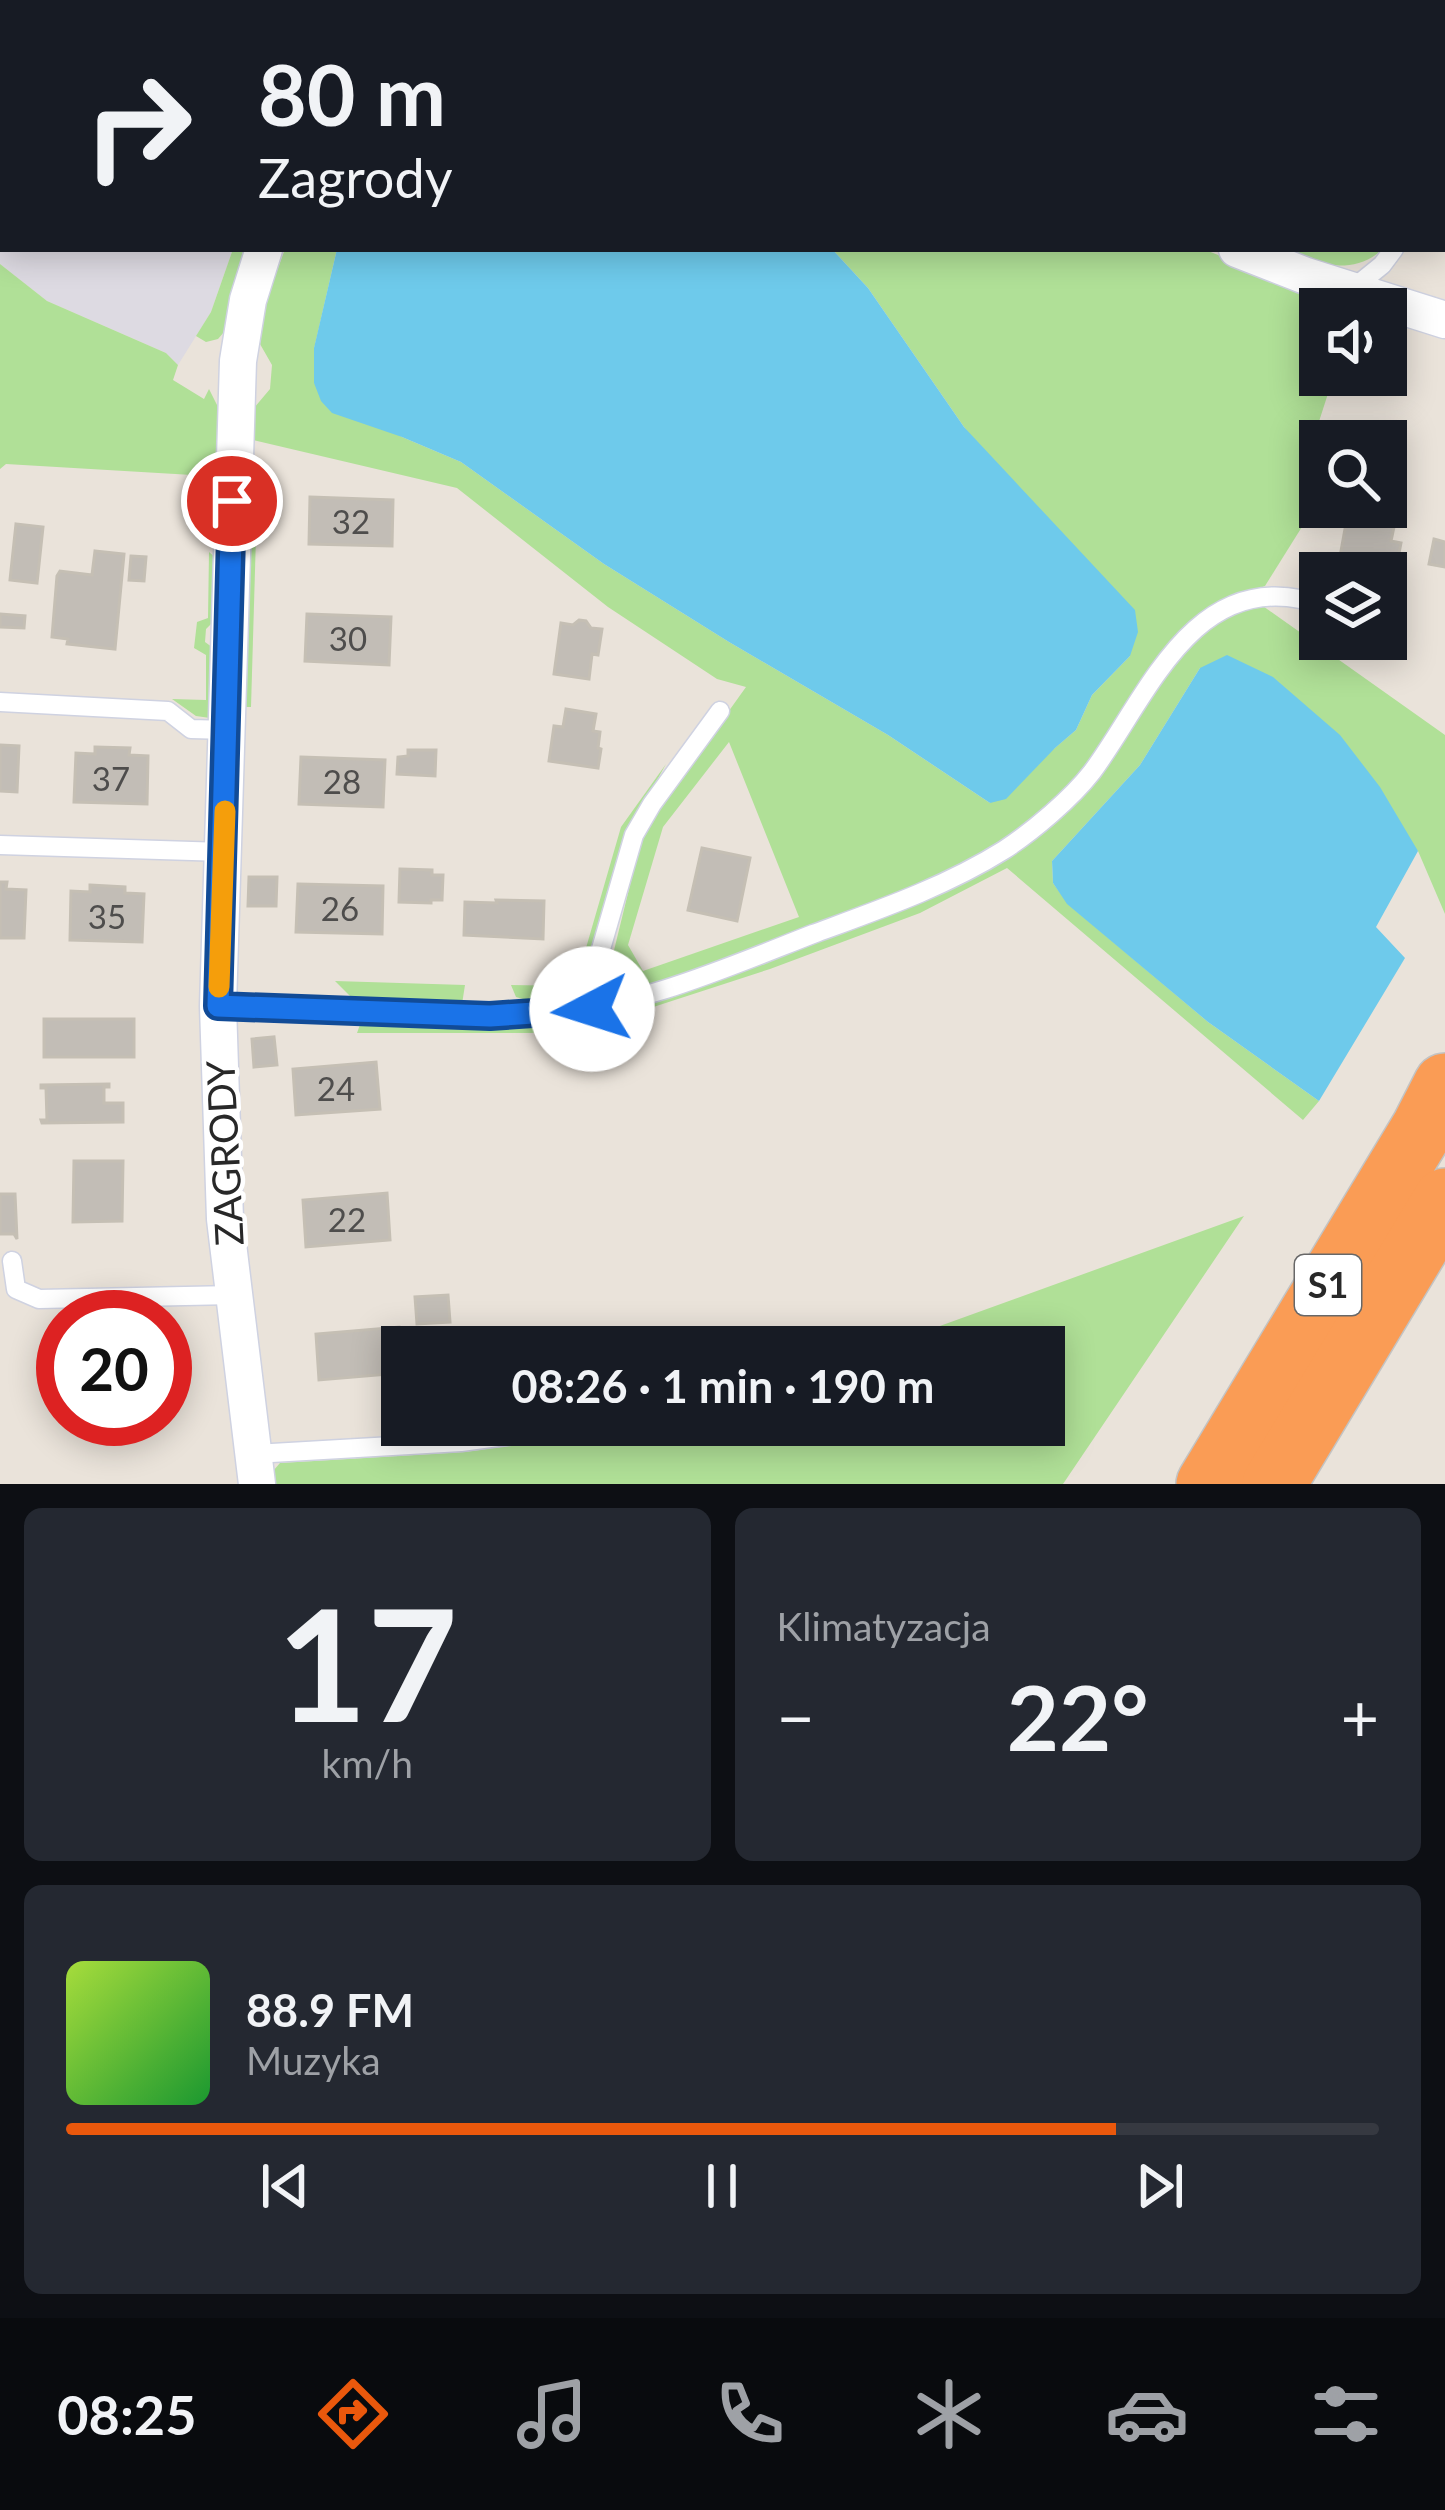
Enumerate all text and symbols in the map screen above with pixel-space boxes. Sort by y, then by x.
text: 80 m [258,43,446,144]
icon: right [60,48,216,204]
text: Zagrody [258,145,452,210]
map controls [1299,288,1407,660]
button: sound [1299,288,1407,396]
button: search [1299,420,1407,528]
pin [181,450,283,552]
icon: arrive [199,468,265,534]
house number: 32 [332,501,370,541]
button: layers [1299,552,1407,660]
house number: 30 [329,618,367,658]
house number: 37 [92,758,130,798]
house number: 28 [323,761,361,801]
house number: 26 [321,888,359,928]
house number: 35 [88,896,126,936]
position arrow [529,946,655,1072]
street label: ZAGRODY [196,1059,252,1247]
house number: 24 [317,1068,355,1108]
house number: 22 [328,1199,366,1239]
road number: S1 [1295,1255,1361,1315]
speed limit sign: 20 [36,1290,192,1446]
text: 08:26 · 1 min · 190 m [512,1359,934,1413]
text: 17 [277,1568,458,1755]
text: Klimatyzacja [777,1603,991,1649]
text: 22° [1007,1662,1149,1770]
text: − [777,1677,815,1756]
text: + [1341,1677,1379,1756]
text: km/h [322,1740,413,1786]
text: 88.9 FM [246,1983,414,2037]
text: Muzyka [246,2037,381,2083]
icon: previous [252,2153,318,2219]
icon: pause [689,2153,755,2219]
icon: next [1127,2153,1193,2219]
icon: directions [311,2372,395,2456]
icon: music [510,2372,594,2456]
icon: phone [708,2372,792,2456]
icon: climate [907,2372,991,2456]
icon: car [1105,2372,1189,2456]
icon: filters [1304,2372,1388,2456]
text: 08:25 [57,2382,196,2447]

